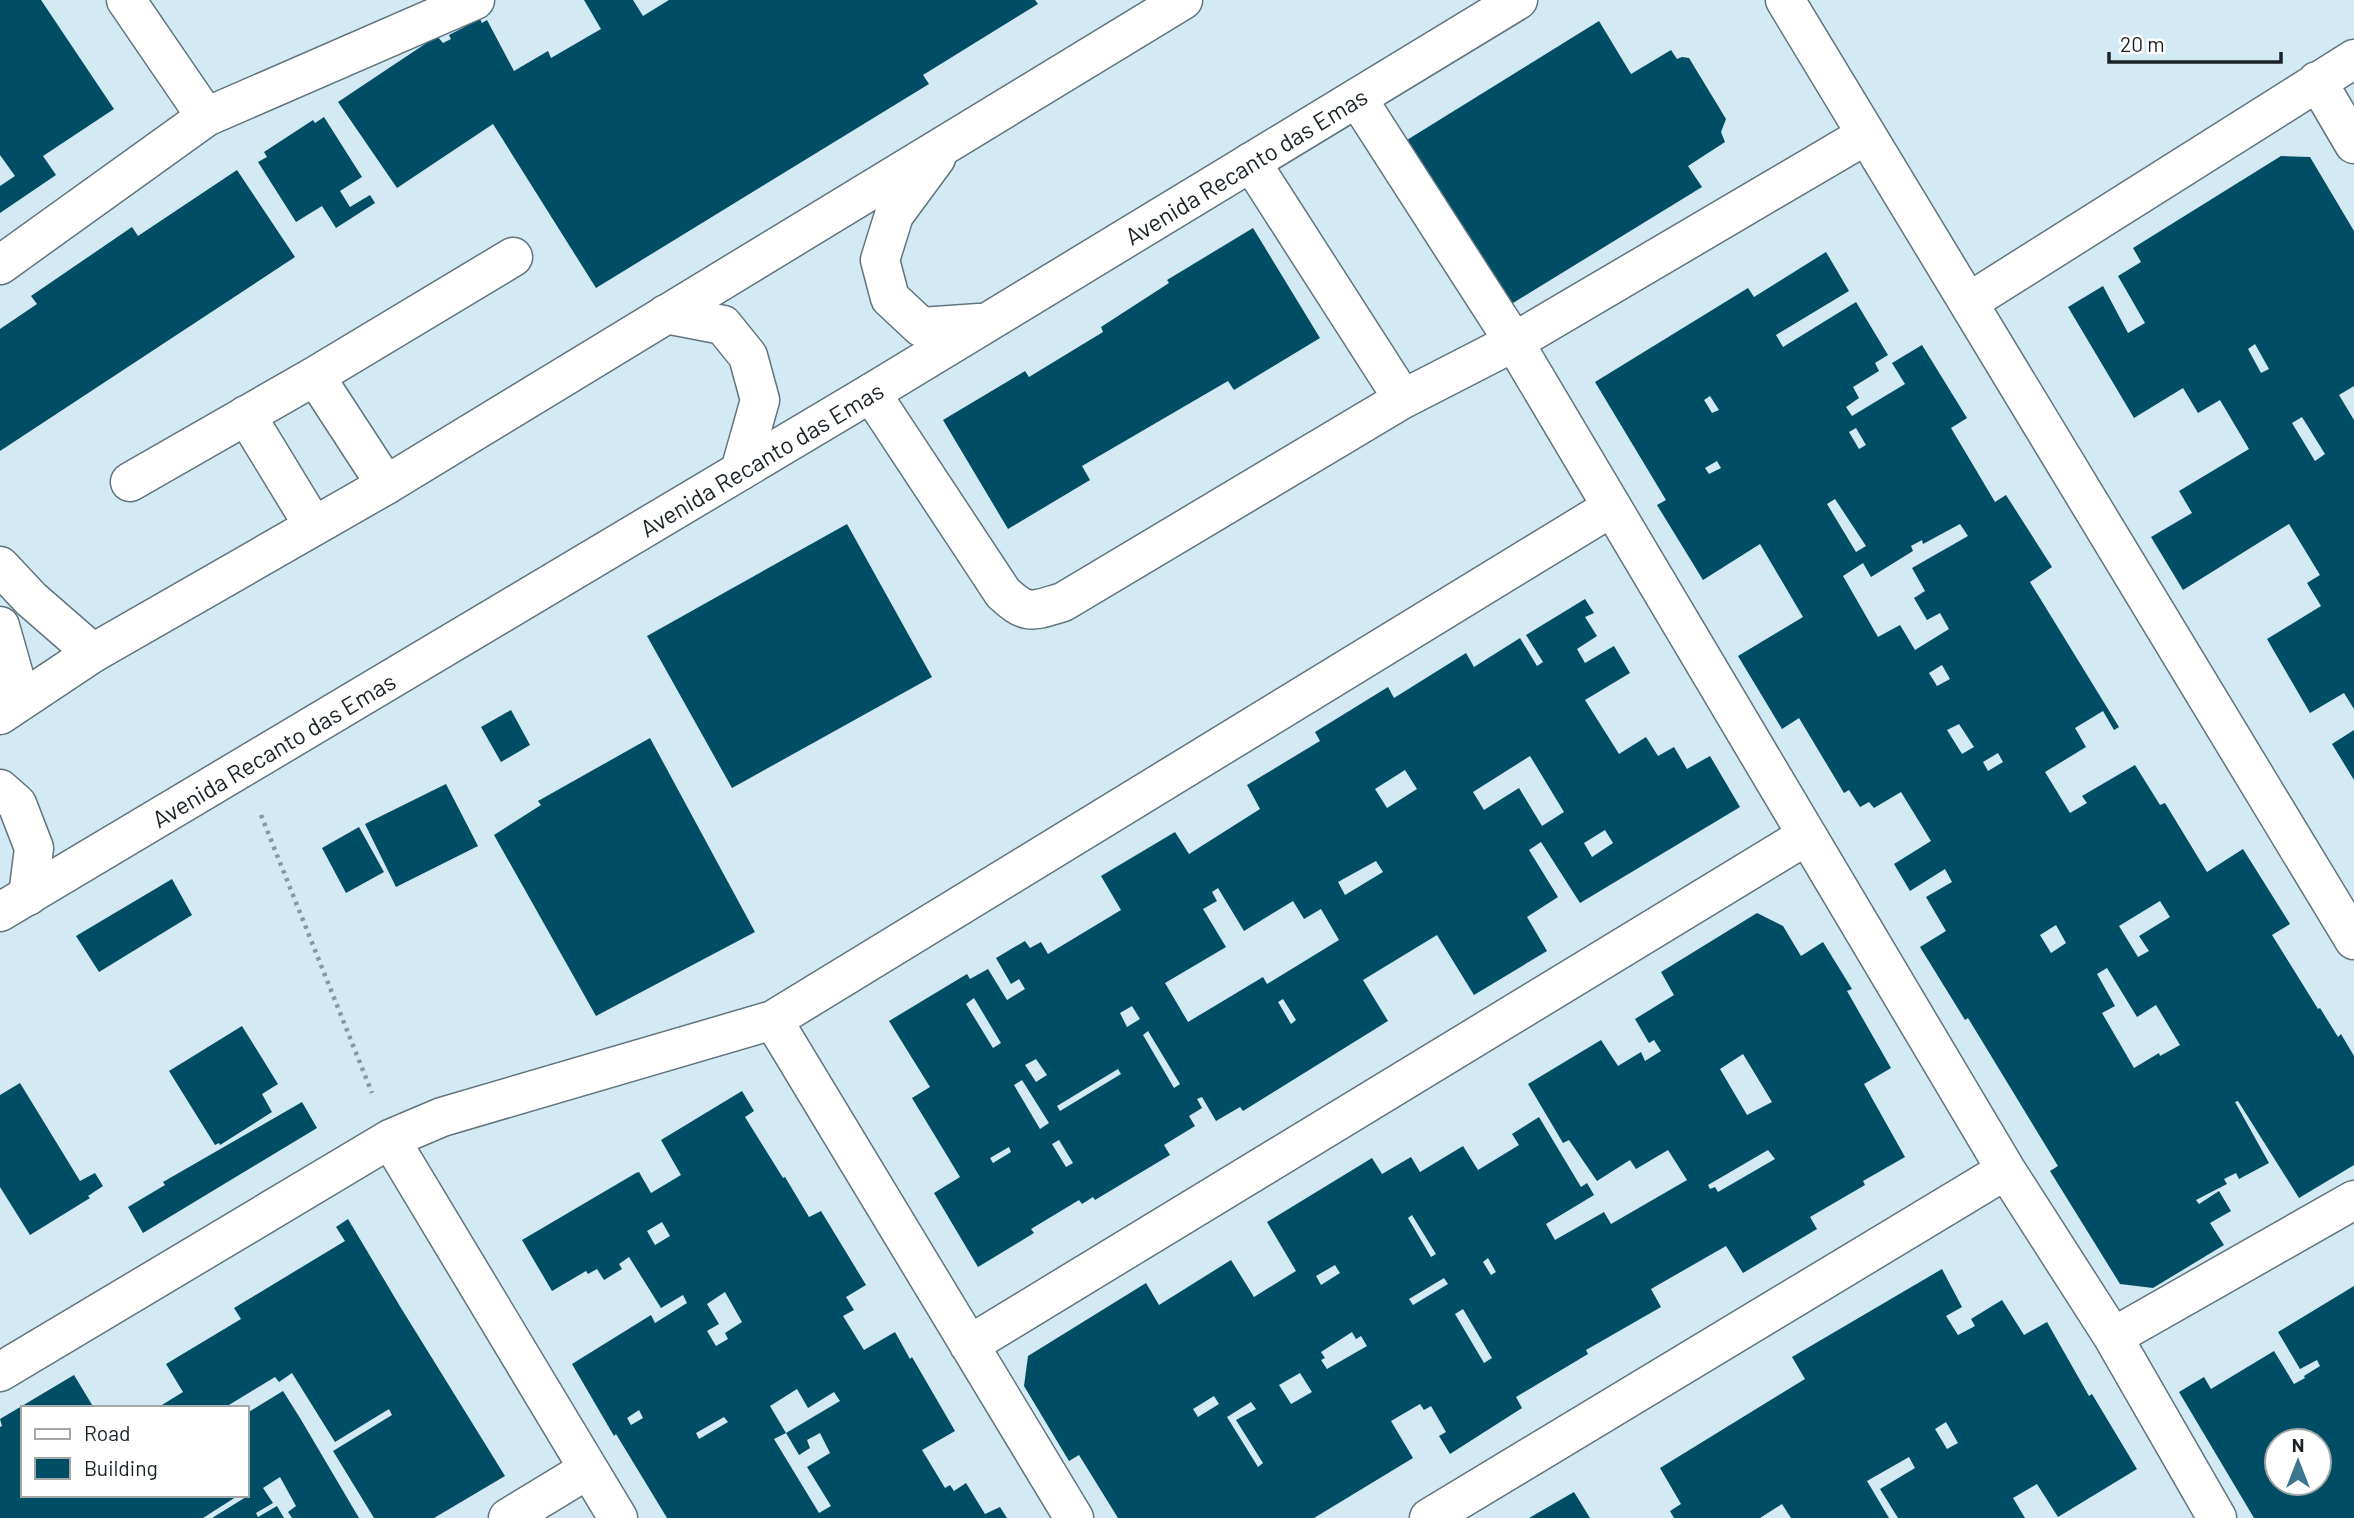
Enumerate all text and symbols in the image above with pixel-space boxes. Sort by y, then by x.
scale bar [2109,21,2280,65]
text: 20 m [2120,31,2165,56]
street label: Avenida Recanto das Emas [1119,81,1372,250]
street label: Avenida Recanto das Emas [634,375,888,542]
street label: Avenida Recanto das Emas [146,666,400,833]
legend [21,1406,248,1497]
text: Road [84,1420,130,1445]
north arrow [2263,1427,2333,1497]
text: N [2292,1433,2304,1456]
text: Building [84,1455,158,1480]

